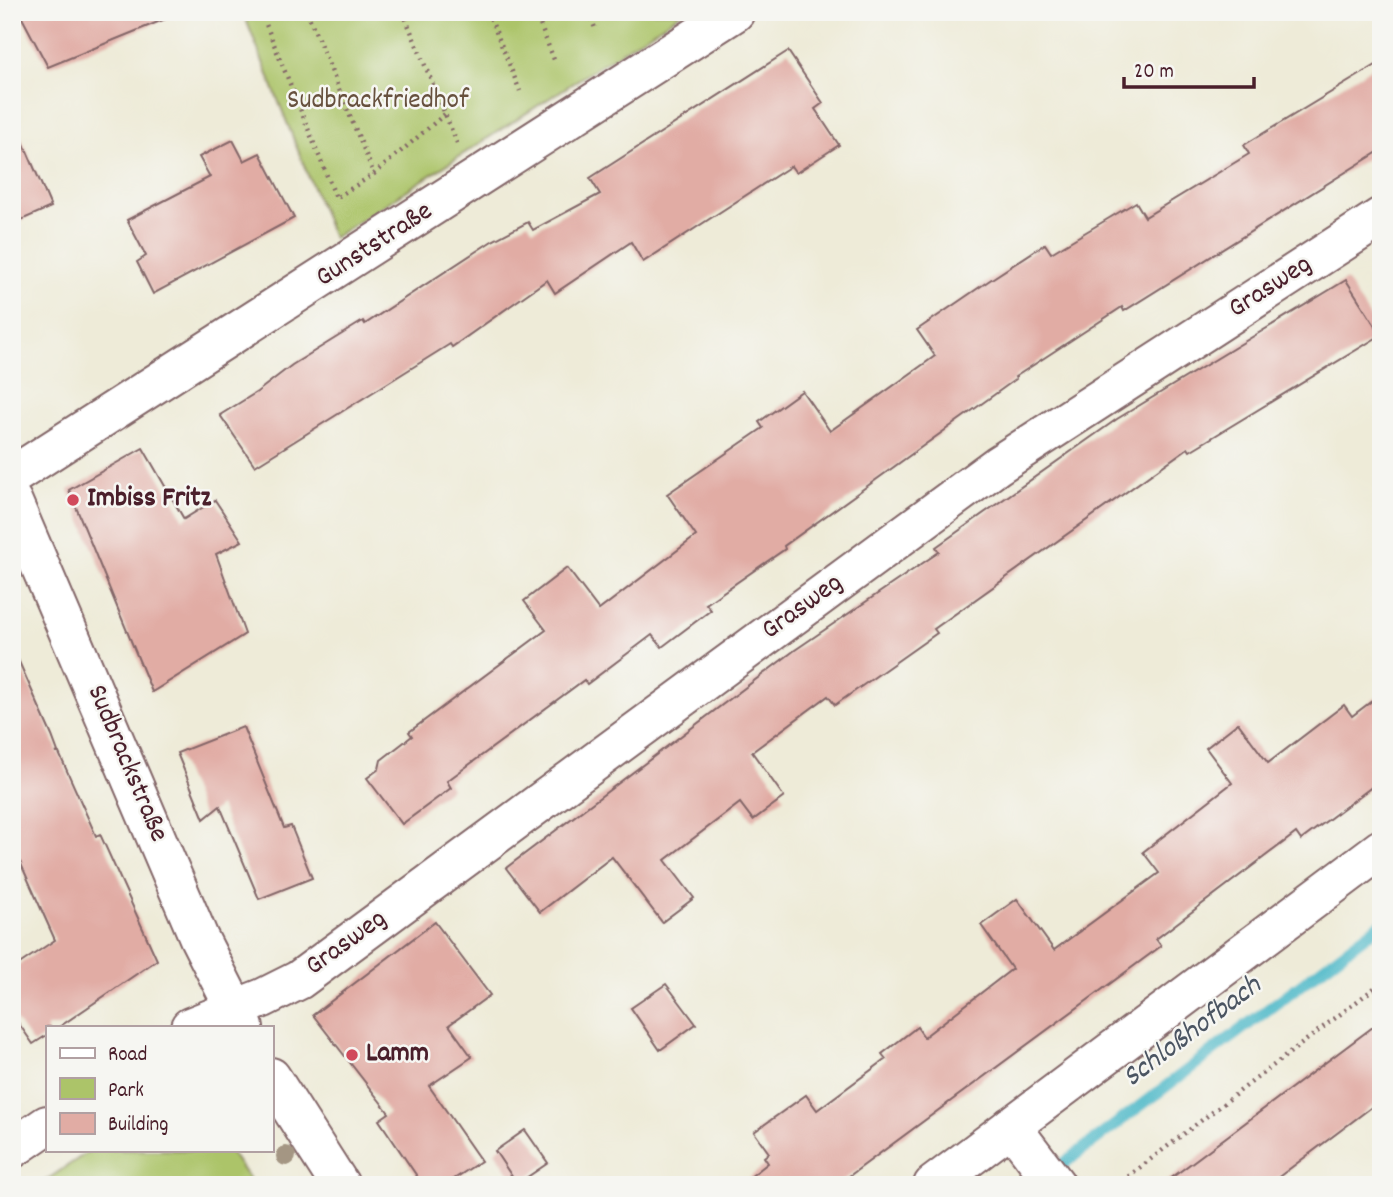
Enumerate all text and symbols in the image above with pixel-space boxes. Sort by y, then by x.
scale bar [1124,46,1253,90]
text: 20 m [1134,58,1174,88]
park label: Sudbrackfriedhof [287,82,470,122]
street label: Gunststraße [309,193,441,299]
street label: Grasweg [1221,246,1321,330]
place label: Imbiss Fritz [87,480,211,520]
marker: Imbiss Fritz [65,492,81,508]
street label: Grasweg [754,565,852,651]
street label: Sudbrackstraße [75,679,177,849]
street label: Grasweg [298,901,396,987]
water label: Schloßhofbach [1114,966,1273,1100]
legend [46,1026,273,1152]
place label: Lamm [366,1035,429,1075]
text: Road [108,1041,147,1071]
marker: Lamm [344,1047,360,1063]
text: Park [108,1077,144,1107]
text: Building [108,1111,168,1141]

